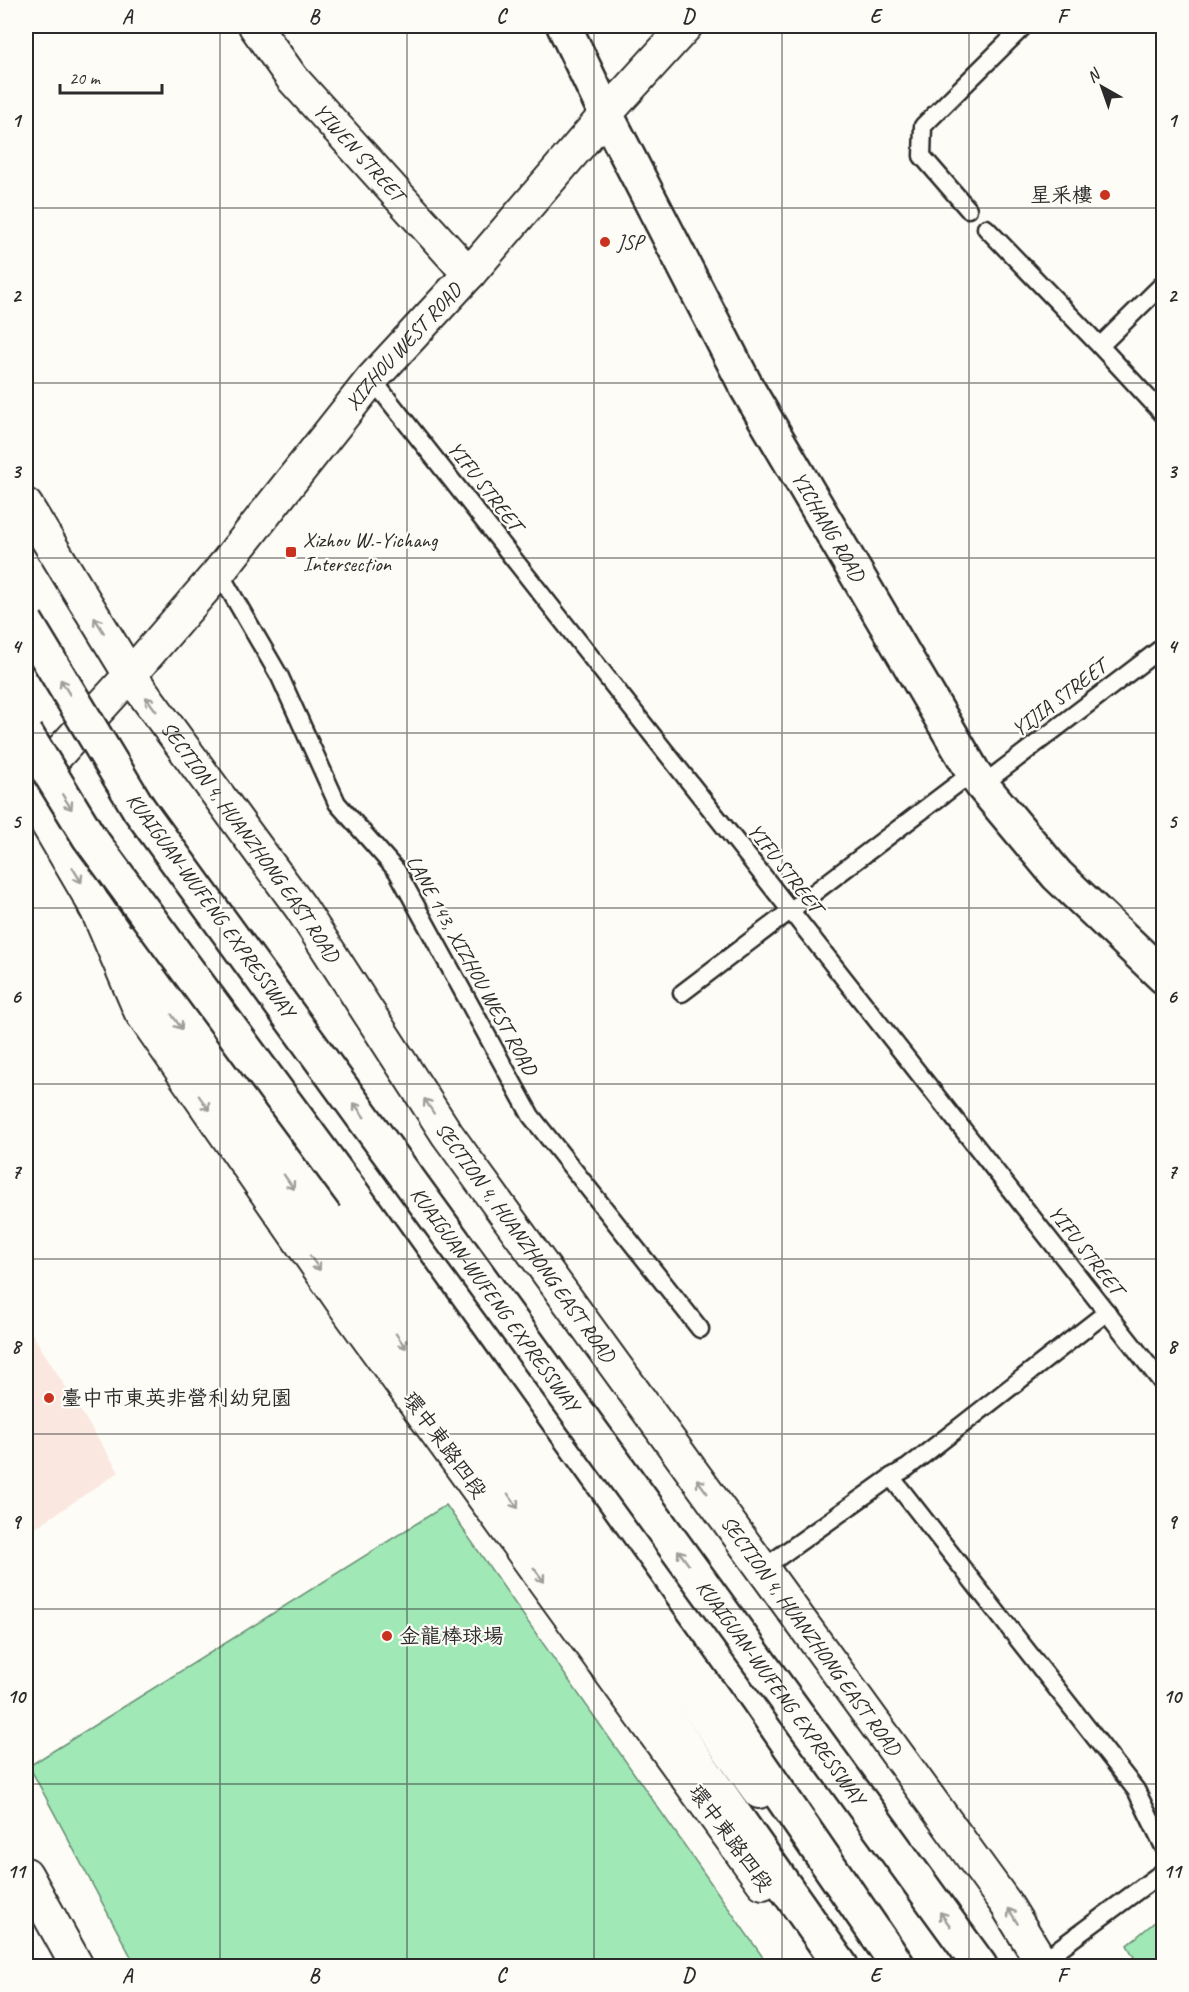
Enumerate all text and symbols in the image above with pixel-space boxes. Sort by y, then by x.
text: A [122,4,134,29]
text: B [309,4,321,29]
text: C [496,4,508,29]
text: D [682,4,696,29]
text: E [870,4,884,29]
text: F [1057,4,1071,29]
scale bar [60,57,162,95]
north arrow [1072,57,1132,117]
text: N [1083,63,1106,87]
text: 20 m [69,67,102,89]
street label: YIWEN STREET [308,98,413,210]
text: 1 [12,108,23,133]
text: 1 [1168,108,1179,133]
place label: 星釆樓 [1030,182,1093,208]
marker: 星釆樓 [1098,188,1112,202]
place label: JSP [616,229,646,255]
marker: JSP [598,235,612,249]
street label: XIZHOU WEST ROAD [340,276,468,415]
text: 2 [12,283,23,308]
text: 2 [1168,283,1179,308]
street label: YIFU STREET [442,436,531,540]
text: 3 [12,459,23,484]
text: 3 [1168,459,1179,484]
street label: YICHANG ROAD [786,467,872,587]
place label: Xizhou W.-Yichang Intersection [303,527,439,577]
marker: Xizhou W.-Yichang Intersection [284,545,298,559]
one-way arrow [93,617,105,634]
text: 4 [12,634,24,659]
text: 4 [1168,634,1180,659]
street label: YIJIA STREET [1006,651,1116,742]
one-way arrow [59,679,71,696]
one-way arrow [145,697,157,713]
street label: SECTION 4, HUANZHONG EAST ROAD [155,716,346,968]
street label: KUAIGUAN-WUFENG EXPRESSWAY [121,788,303,1025]
one-way arrow [62,793,74,810]
text: 5 [12,809,23,834]
text: 5 [1168,809,1179,834]
street label: YIFU STREET [742,818,831,922]
street label: LANE 143, XIZHOU WEST ROAD [401,851,544,1081]
one-way arrow [72,866,84,883]
text: 6 [11,984,22,1009]
text: 6 [1167,984,1178,1009]
one-way arrow [171,1014,183,1030]
one-way arrow [198,1094,210,1110]
one-way arrow [423,1098,435,1115]
one-way arrow [352,1103,365,1119]
street label: SECTION 4, HUANZHONG EAST ROAD [430,1117,622,1369]
text: 7 [12,1159,23,1184]
text: 7 [1168,1159,1179,1184]
one-way arrow [283,1173,295,1189]
street label: KUAIGUAN-WUFENG EXPRESSWAY [405,1182,588,1419]
street label: YIFU STREET [1043,1200,1132,1304]
one-way arrow [309,1255,321,1271]
one-way arrow [395,1333,407,1349]
text: 8 [12,1334,24,1359]
text: 8 [1168,1334,1180,1359]
place label: 臺中市東英非營利幼兒園 [61,1385,292,1411]
street label: 環中東路四段 [397,1386,493,1504]
marker: 臺中市東英非營利幼兒園 [42,1391,56,1405]
one-way arrow [696,1479,709,1495]
one-way arrow [507,1492,519,1508]
text: 9 [12,1509,23,1534]
text: 9 [1168,1509,1179,1534]
street label: SECTION 4, HUANZHONG EAST ROAD [715,1511,908,1762]
one-way arrow [677,1550,689,1566]
one-way arrow [533,1566,546,1582]
street label: KUAIGUAN-WUFENG EXPRESSWAY [691,1575,873,1812]
place label: 金龍棒球場 [399,1623,504,1649]
marker: 金龍棒球場 [380,1629,394,1643]
text: 10 [7,1684,27,1709]
text: 10 [1163,1684,1183,1709]
street label: 環中東路四段 [683,1779,779,1897]
text: 11 [7,1859,27,1884]
text: 11 [1163,1859,1183,1884]
one-way arrow [1007,1908,1019,1925]
one-way arrow [939,1911,952,1927]
text: A [122,1963,134,1988]
text: B [309,1963,321,1988]
text: C [496,1963,508,1988]
text: D [682,1963,696,1988]
text: E [870,1963,884,1988]
text: F [1057,1963,1071,1988]

